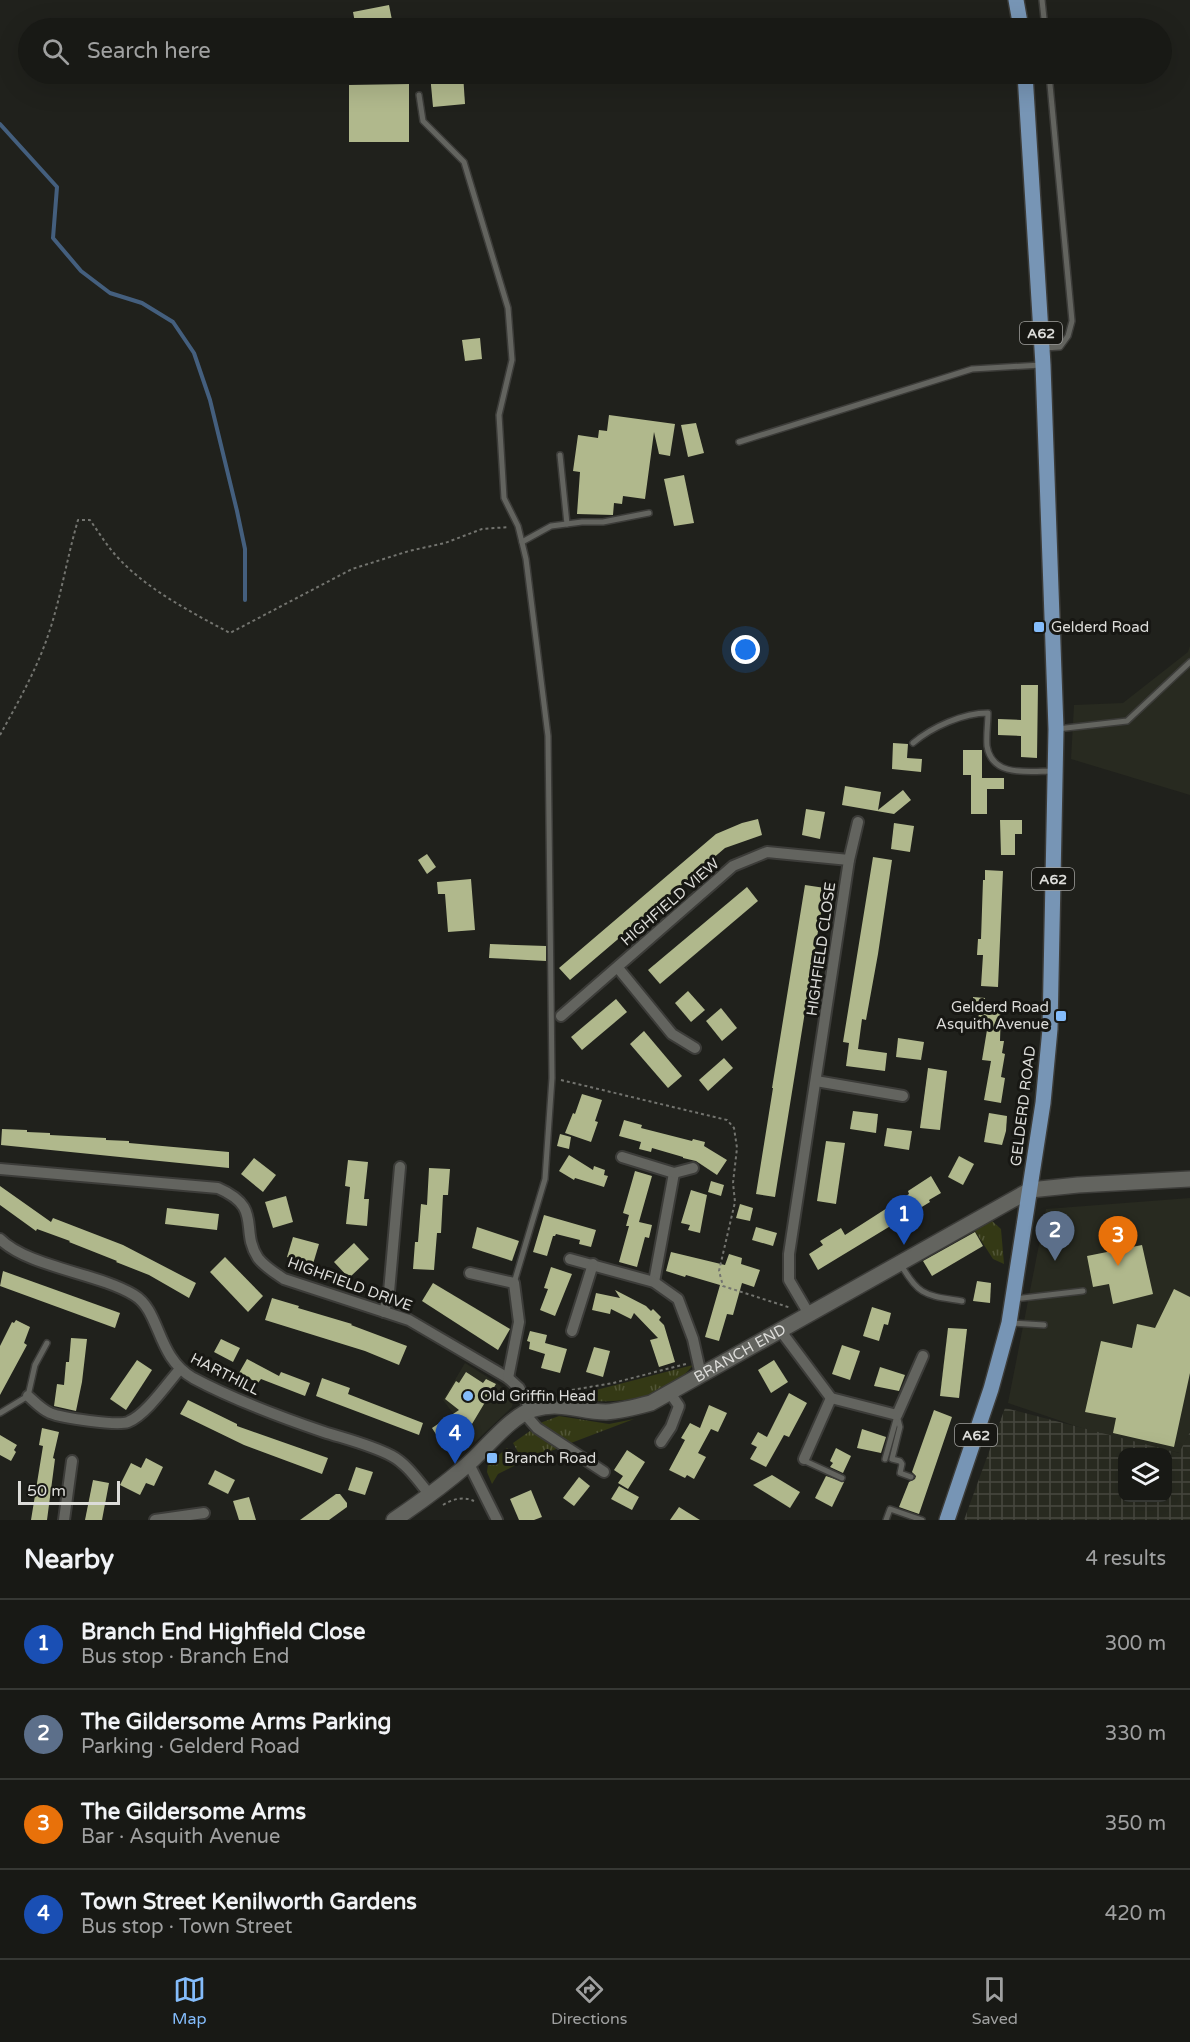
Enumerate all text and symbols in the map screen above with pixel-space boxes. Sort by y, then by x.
search box [18,18,1172,84]
icon: search [39,35,72,68]
text: Search here [87,38,211,64]
road number: A62 [1020,322,1062,344]
place label: Gelderd Road [1051,618,1149,636]
marker: Gelderd Road [1032,620,1046,634]
your location [731,635,760,664]
street label: HIGHFIELD VIEW [617,854,723,950]
road number: A62 [1032,868,1074,890]
street label: HIGHFIELD CLOSE [803,881,839,1017]
place label: Gelderd Road Asquith Avenue [936,998,1049,1033]
marker: Gelderd Road Asquith Avenue [1054,1009,1068,1023]
street label: GELDERD ROAD [1007,1045,1039,1167]
pin: 1 [884,1196,924,1245]
pin: 2 [1036,1212,1074,1261]
pin: 3 [1098,1216,1138,1266]
street label: HIGHFIELD DRIVE [285,1253,415,1315]
street label: BRANCH END [691,1320,789,1386]
street label: HARTHILL [187,1349,263,1399]
place label: Old Griffin Head [480,1387,596,1405]
marker: Old Griffin Head [461,1389,475,1403]
pin: 4 [436,1414,474,1464]
road number: A62 [955,1424,997,1446]
map controls [1118,1448,1172,1502]
button: layers [1118,1448,1172,1502]
place label: Branch Road [504,1449,596,1467]
marker: Branch Road [485,1451,499,1465]
scale bar [18,1478,120,1506]
text: 50 m [27,1481,66,1501]
text: Nearby [24,1544,114,1575]
text: 4 results [1086,1547,1166,1571]
text: Branch End Highfield Close [81,1619,366,1645]
text: 1 [37,1632,50,1656]
text: 300 m [1105,1632,1166,1656]
text: Bus stop · Branch End [81,1645,289,1669]
text: The Gildersome Arms Parking [81,1709,391,1735]
text: 2 [37,1722,50,1746]
text: 330 m [1105,1722,1166,1746]
text: Parking · Gelderd Road [81,1735,300,1759]
text: The Gildersome Arms [81,1799,306,1825]
text: 3 [37,1812,50,1836]
text: 350 m [1105,1812,1166,1836]
text: Bar · Asquith Avenue [81,1825,280,1849]
text: Town Street Kenilworth Gardens [81,1889,417,1915]
text: 4 [37,1902,50,1926]
text: 420 m [1105,1902,1166,1926]
text: Bus stop · Town Street [81,1915,292,1939]
tab: Map [172,1973,207,2029]
tab: Directions [551,1973,627,2029]
tab: Saved [972,1973,1018,2029]

